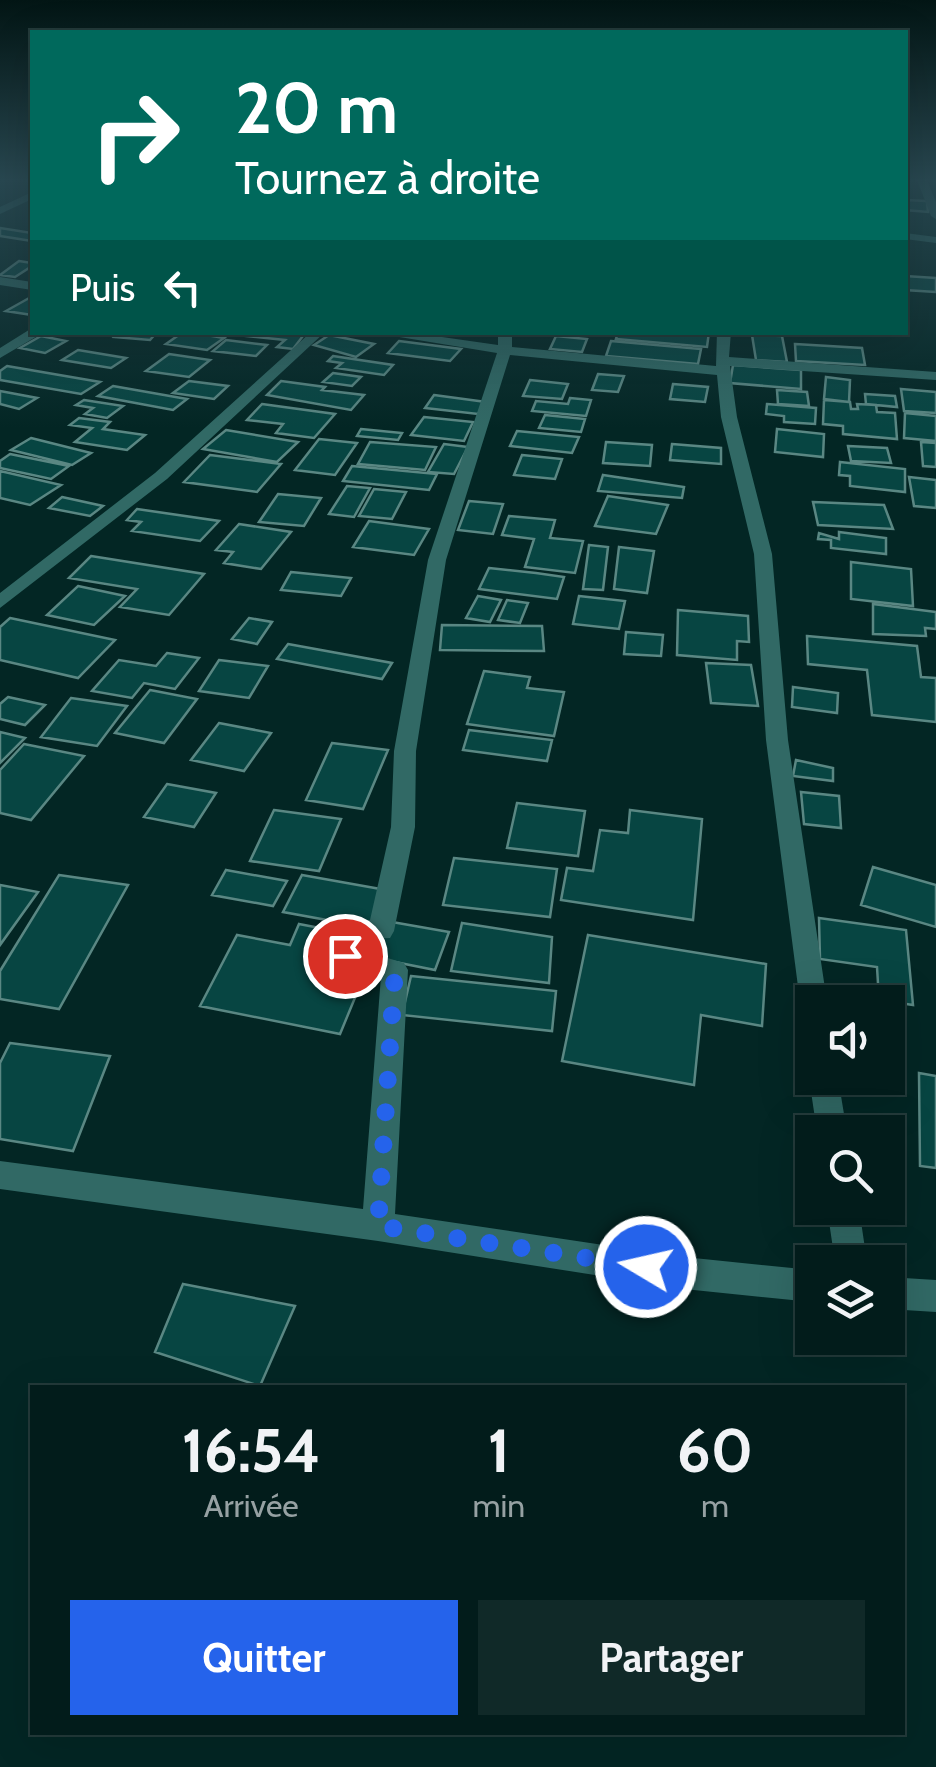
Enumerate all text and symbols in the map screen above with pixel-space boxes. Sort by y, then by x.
text: 20 m [235,65,398,151]
icon: right [70,70,200,200]
text: Tournez à droite [235,151,540,205]
icon: left [155,260,210,315]
text: Puis [70,264,135,311]
pin [303,914,388,999]
icon: arrive [318,929,373,984]
map controls [795,985,905,1355]
button: sound [795,985,905,1095]
button: search [795,1115,905,1225]
position arrow [594,1215,698,1319]
button: layers [795,1245,905,1355]
text: 16:54 [182,1414,321,1487]
text: 1 [488,1414,510,1487]
text: 60 [677,1414,753,1487]
text: Arrivée [204,1486,299,1525]
text: min [472,1486,525,1525]
text: m [701,1486,729,1525]
button: Quitter [70,1600,458,1715]
button: Partager [478,1600,865,1715]

